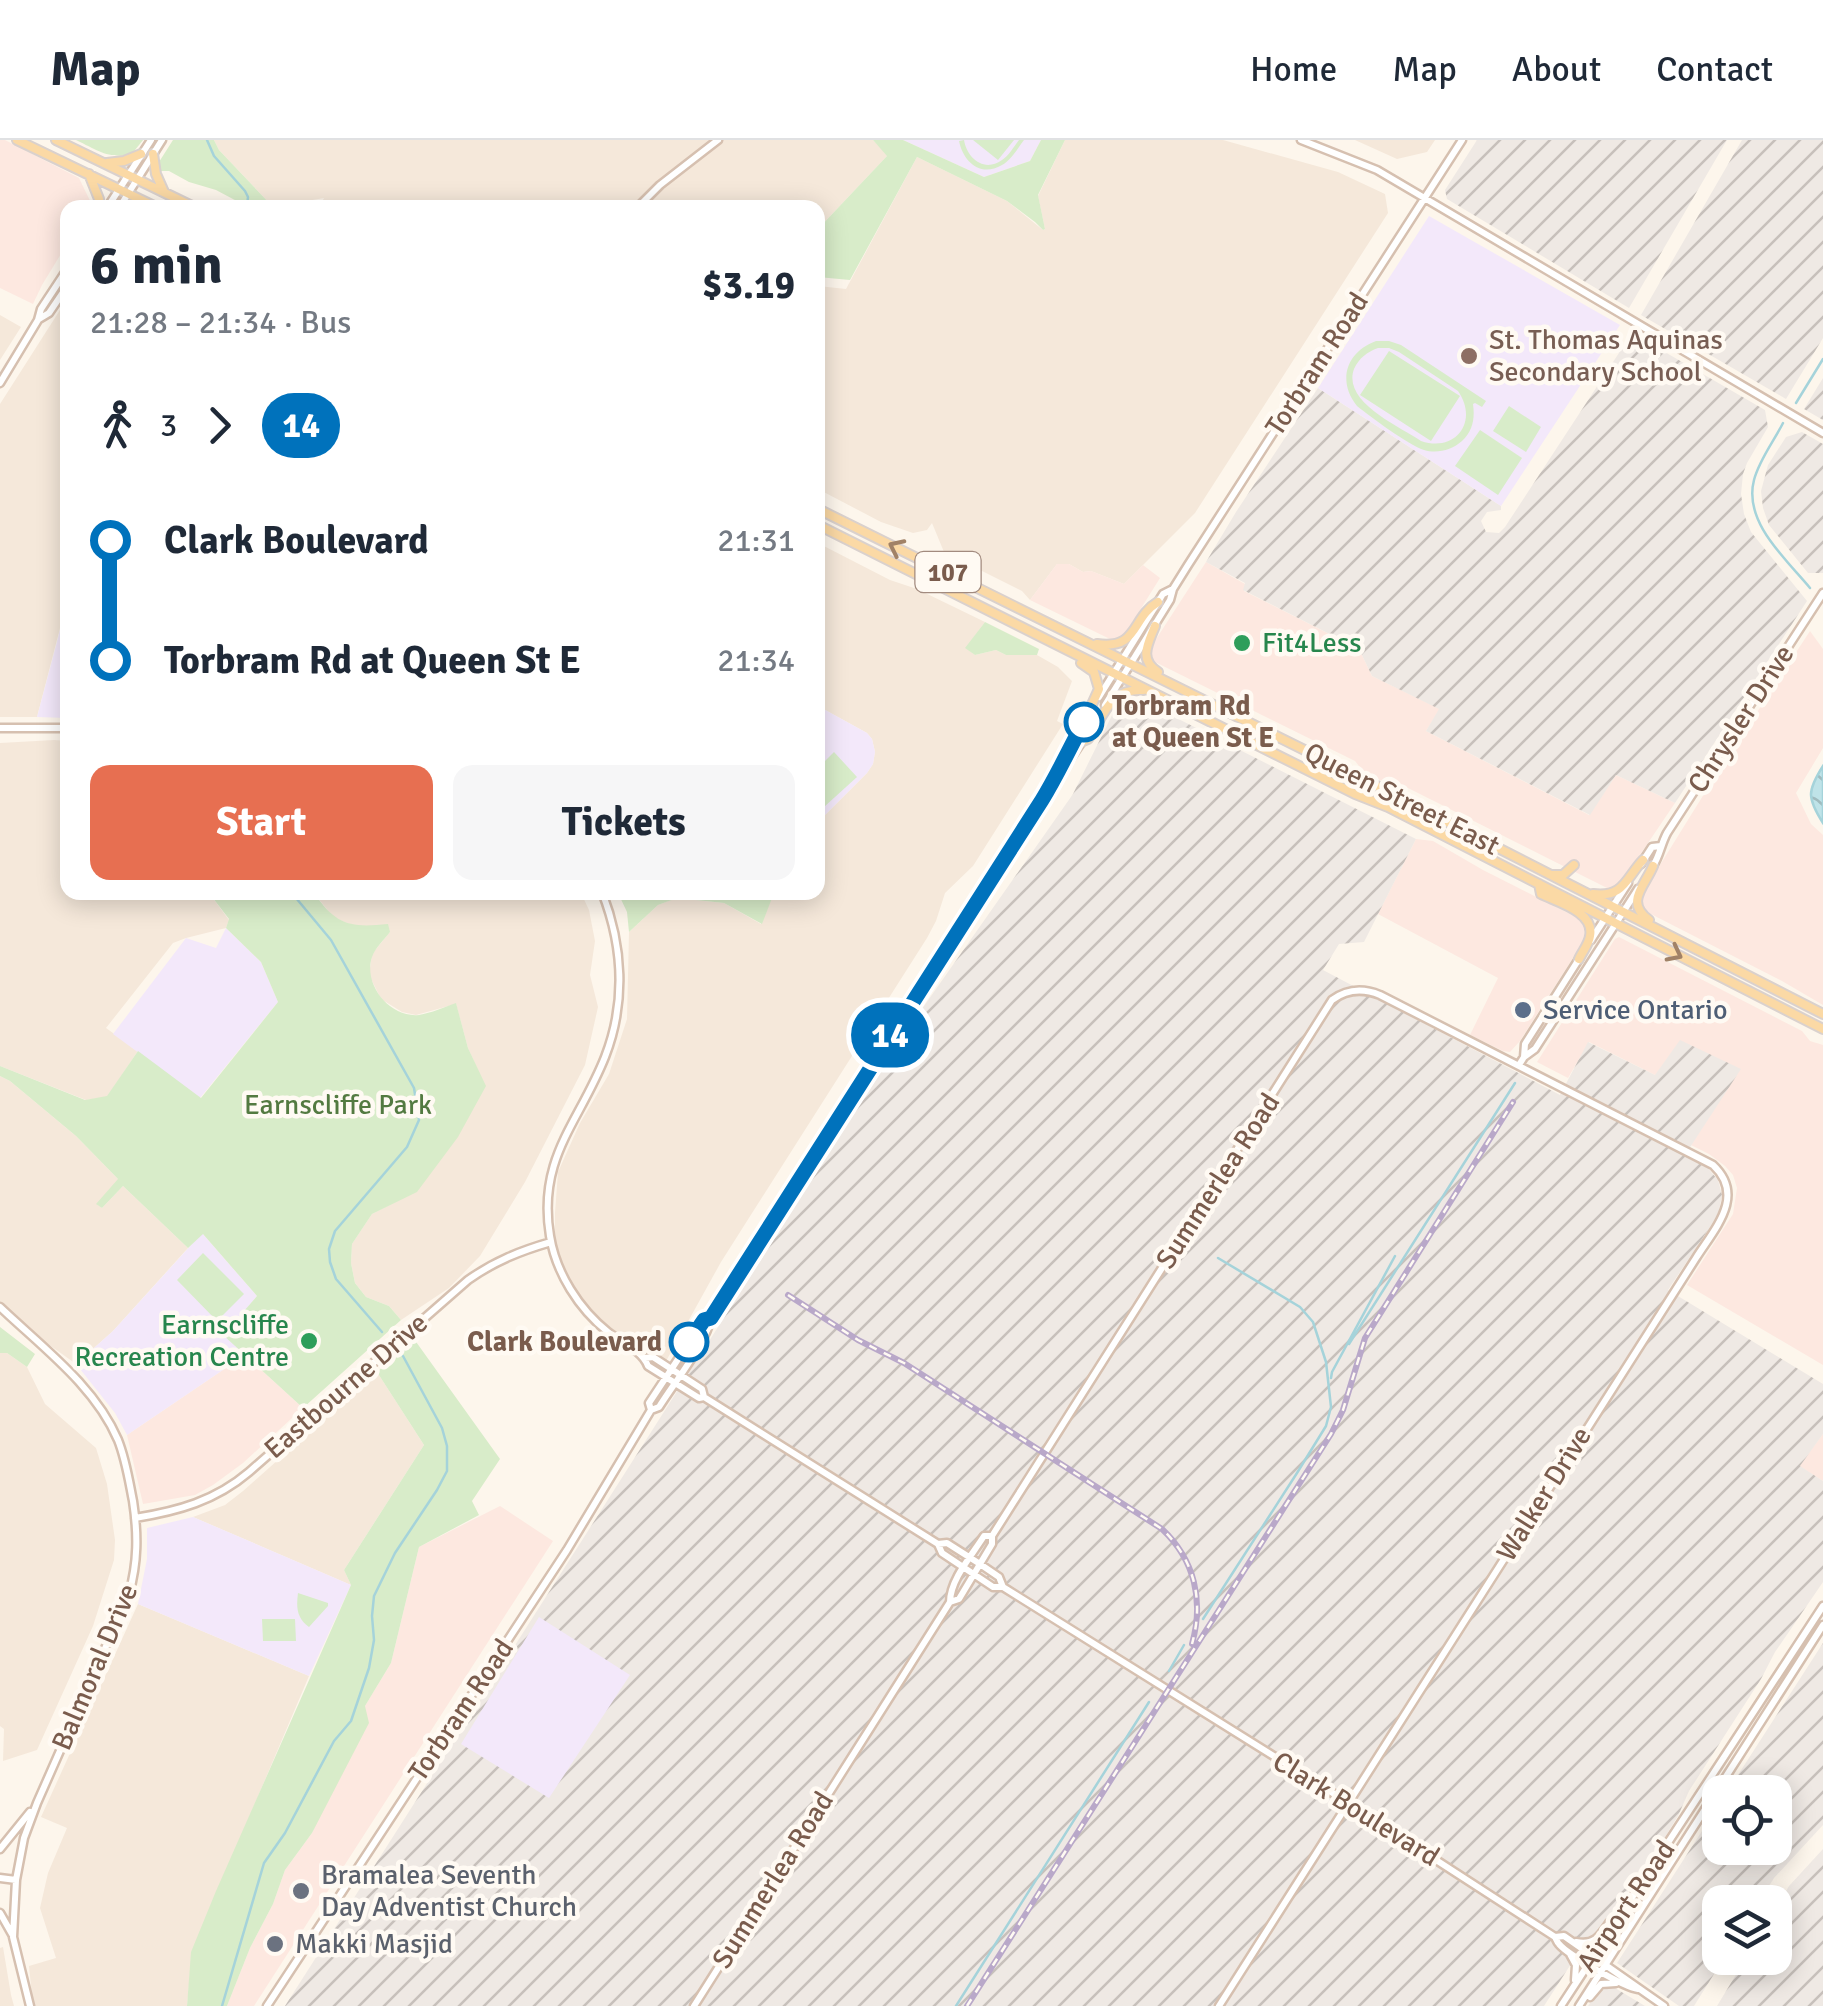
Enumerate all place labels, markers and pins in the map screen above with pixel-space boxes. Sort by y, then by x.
place label: St. Thomas Aquinas Secondary School [1489,323,1723,389]
marker: St. Thomas Aquinas Secondary School [1458,345,1480,367]
place label: Fit4Less [1262,626,1361,660]
marker: Fit4Less [1231,632,1253,654]
place label: Torbram Rd at Queen St E [1112,689,1274,755]
marker: Torbram Rd at Queen St E [1065,703,1103,741]
place label: Service Ontario [1543,993,1728,1027]
marker: Service Ontario [1512,999,1534,1021]
place label: Earnscliffe Recreation Centre [74,1308,289,1374]
marker: Clark Boulevard [670,1323,708,1361]
place label: Clark Boulevard [467,1325,662,1359]
marker: Earnscliffe Recreation Centre [298,1330,320,1352]
place label: Bramalea Seventh Day Adventist Church [321,1858,577,1924]
marker: Bramalea Seventh Day Adventist Church [290,1880,312,1902]
place label: Makki Masjid [295,1927,453,1961]
marker: Makki Masjid [264,1933,286,1955]

